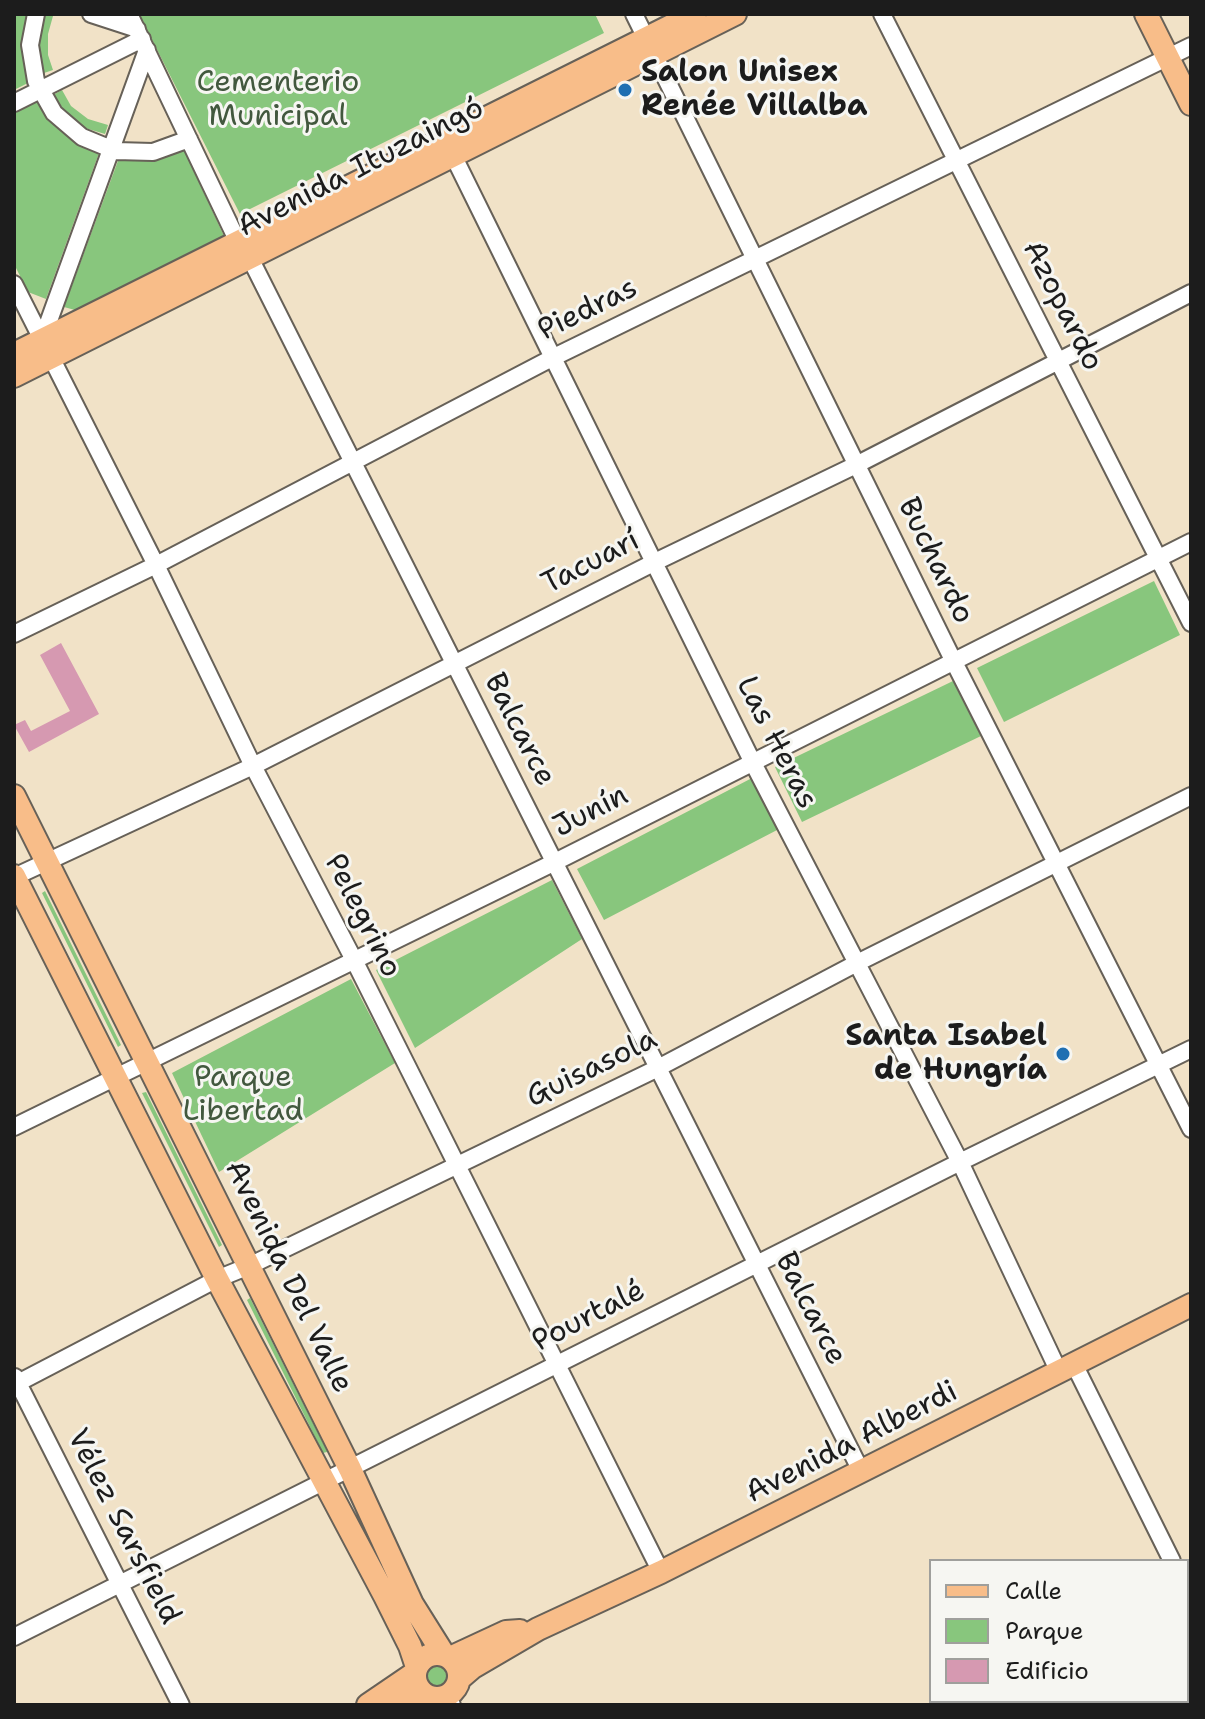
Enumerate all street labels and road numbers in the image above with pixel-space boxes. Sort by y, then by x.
street label: Avenida Ituzaingó [232,90,490,246]
street label: Azopardo [1014,235,1110,377]
street label: Piedras [532,271,644,349]
street label: Buchardo [889,492,981,630]
street label: Tacuarí [536,523,646,603]
street label: Balcarce [475,668,563,792]
street label: Las Heras [727,671,825,815]
street label: Junín [547,778,635,846]
street label: Pelegrino [316,848,408,984]
street label: Guisasola [521,1022,663,1116]
street label: Avenida Del Valle [216,1155,360,1399]
street label: Balcarce [766,1247,854,1371]
street label: Pourtalé [527,1273,651,1361]
street label: Avenida Alberdi [740,1374,964,1512]
street label: Vélez Sarsfield [58,1423,188,1631]

